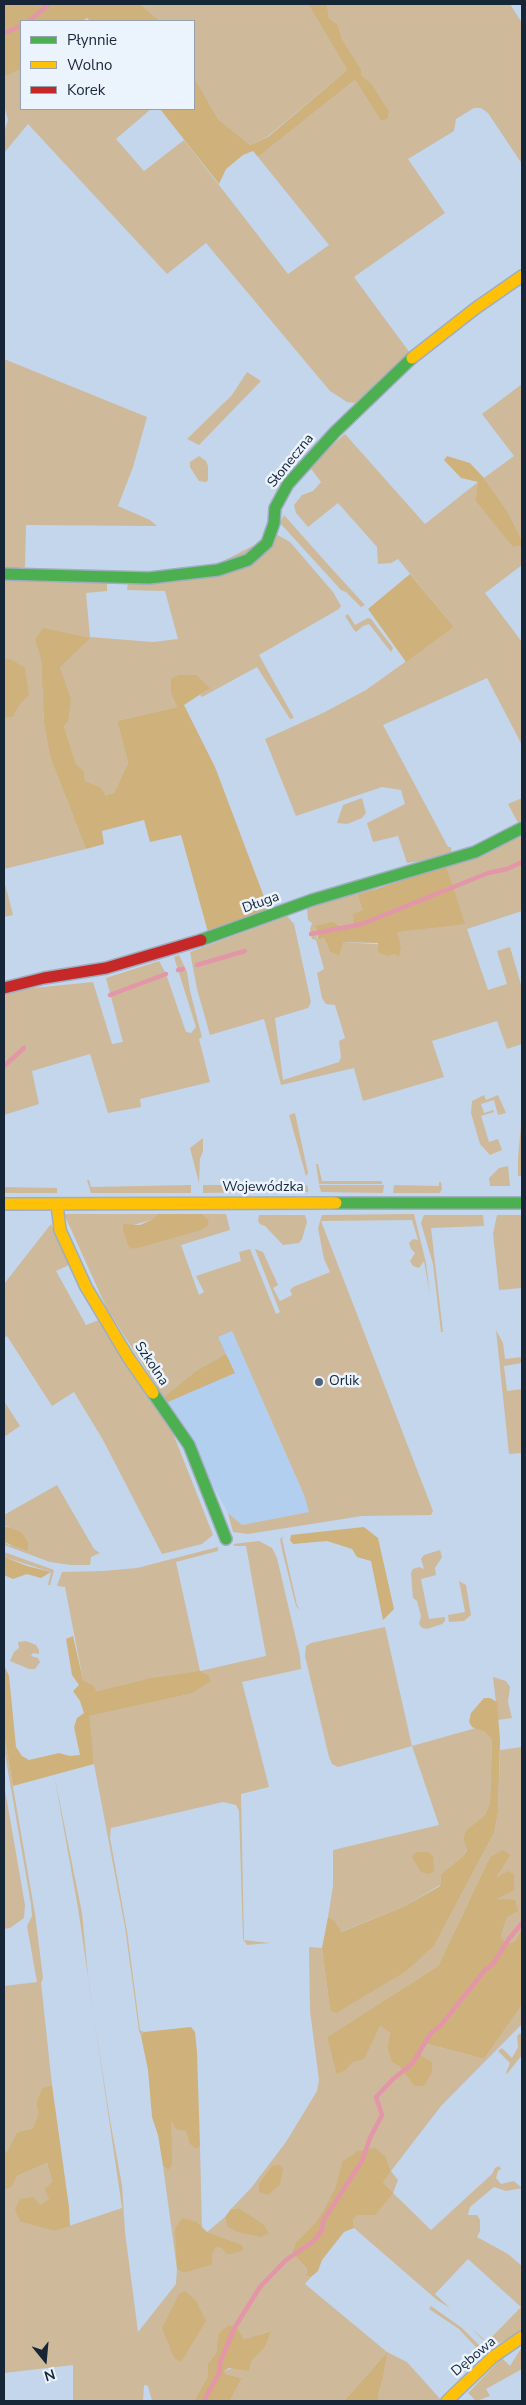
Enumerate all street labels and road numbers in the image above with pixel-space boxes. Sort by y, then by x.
street label: Słoneczna [264,431,318,491]
street label: Długa [240,889,282,917]
street label: Wojewódzka [222,1180,304,1196]
street label: Szkolna [130,1339,172,1389]
street label: Dębowa [448,2334,500,2380]

